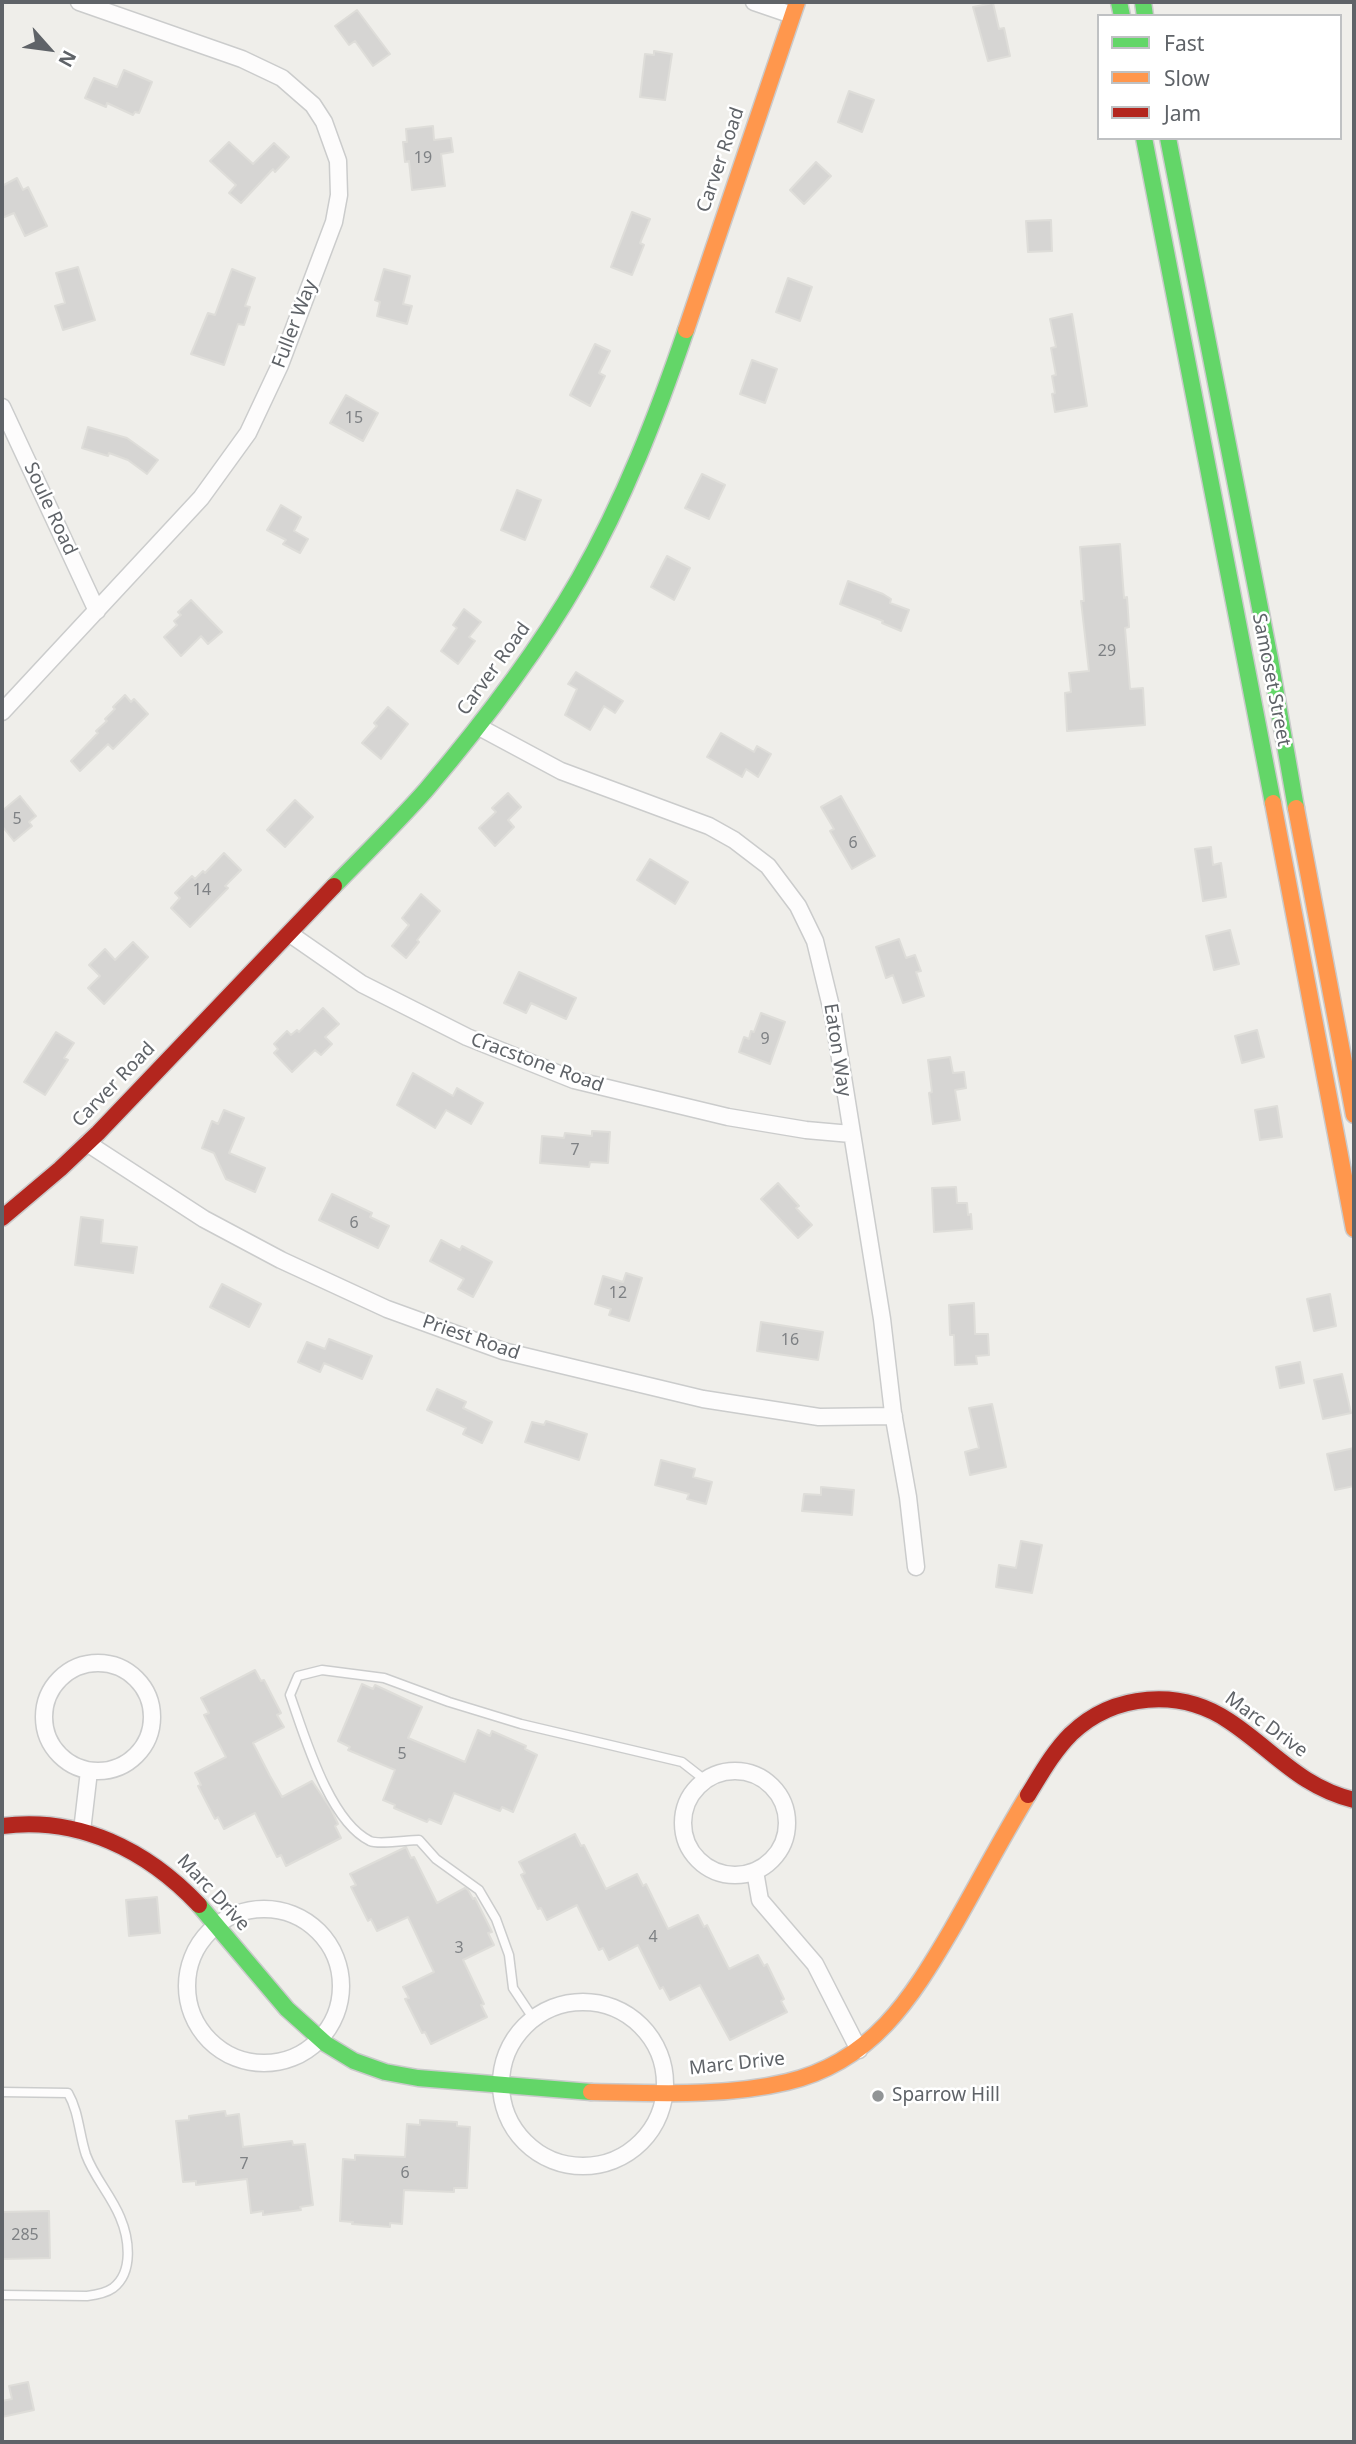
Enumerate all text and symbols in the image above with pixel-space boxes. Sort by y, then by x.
north arrow [14,14,84,84]
legend [1097,14,1342,140]
text: Fast [1164,29,1204,57]
text: N [52,46,83,72]
text: Slow [1164,64,1210,92]
text: Jam [1164,99,1201,127]
street label: Carver Road [692,105,750,215]
house number: 19 [414,148,432,168]
street label: Fuller Way [268,277,322,371]
house number: 15 [345,408,363,428]
street label: Soule Road [19,459,81,559]
street label: Samoset Street [1247,612,1295,748]
street label: Carver Road [453,618,535,720]
house number: 29 [1098,641,1116,661]
house number: 5 [12,809,22,829]
house number: 6 [848,833,858,853]
house number: 14 [193,880,211,900]
street label: Eaton Way [818,1002,856,1098]
street label: Cracstone Road [467,1028,607,1098]
house number: 9 [760,1029,770,1049]
street label: Carver Road [68,1038,160,1132]
house number: 7 [570,1140,580,1160]
house number: 6 [349,1213,359,1233]
house number: 12 [609,1283,627,1303]
street label: Priest Road [419,1311,523,1365]
house number: 16 [781,1330,799,1350]
street label: Marc Drive [1220,1687,1312,1763]
house number: 5 [397,1744,407,1764]
street label: Marc Drive [172,1850,254,1936]
house number: 4 [648,1927,658,1947]
house number: 3 [454,1938,464,1958]
street label: Marc Drive [688,2048,786,2080]
place label: Sparrow Hill [892,2085,1000,2107]
marker: Sparrow Hill [870,2088,886,2104]
house number: 7 [239,2154,249,2174]
house number: 6 [400,2163,410,2183]
house number: 285 [11,2225,39,2245]

